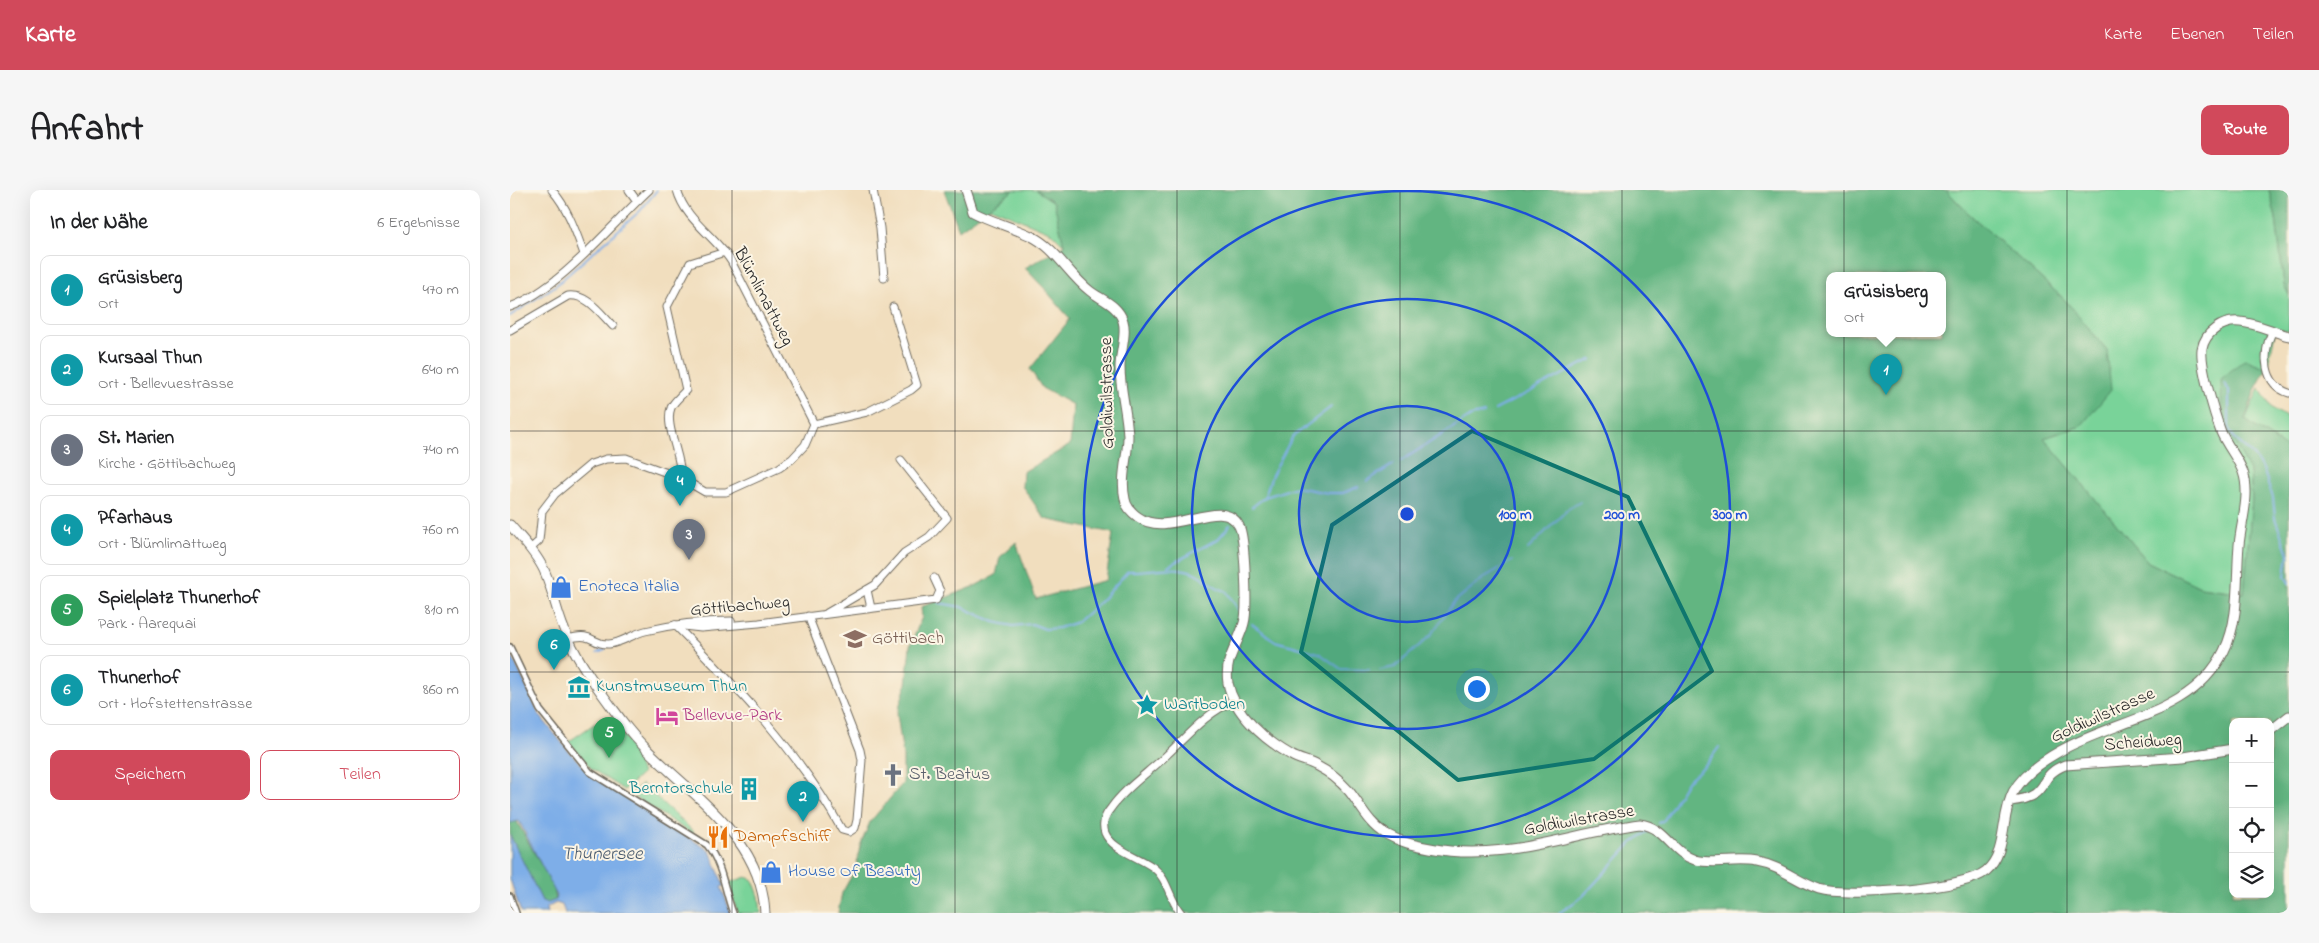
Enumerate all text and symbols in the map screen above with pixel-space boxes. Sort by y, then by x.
text: Karte [25,18,76,53]
text: Karte [2104,22,2142,48]
text: Ebenen [2170,22,2224,48]
text: Teilen [2252,22,2294,48]
text: Anfahrt [30,105,143,156]
button: Route [2201,105,2289,155]
text: In der Nähe [50,208,148,238]
text: 6 Ergebnisse [377,211,460,235]
street label: Blümlimattweg [725,242,800,351]
text: Grüsisberg [98,265,182,292]
popup [1826,272,1946,337]
text: 1 [64,278,70,302]
text: 470 m [422,278,459,302]
text: Grüsisberg [1844,279,1928,306]
text: Ort [98,292,119,316]
text: Ort [1844,306,1865,330]
street label: Goldiwilstrasse [1094,336,1122,449]
text: Kursaal Thun [98,345,202,372]
pin: 1 [1870,354,1902,395]
text: 2 [63,358,71,382]
text: 640 m [422,358,459,382]
text: Ort · Bellevuestrasse [98,372,234,396]
text: St. Marien [98,425,174,452]
text: 3 [64,438,70,462]
text: 740 m [422,438,459,462]
text: Kirche · Göttibachweg [98,452,236,476]
pin: 4 [664,465,696,506]
text: 100 m [1498,504,1532,526]
text: 200 m [1603,504,1640,526]
text: 300 m [1712,504,1748,526]
text: Pfarhaus [98,505,173,532]
centre of rings [1398,505,1416,523]
text: 4 [64,518,70,542]
text: 760 m [422,518,459,542]
pin: 3 [673,519,705,560]
text: Ort · Blümlimattweg [98,532,227,556]
shop icon: Enoteca Italia [548,574,574,600]
place label: Enoteca Italia [578,574,679,600]
text: Spielplatz Thunerhof [98,585,260,612]
street label: Göttibachweg [689,590,791,625]
text: 5 [62,598,72,622]
text: 810 m [425,598,459,622]
text: Park · Aarequai [98,612,196,636]
school or university icon: Göttibach [842,626,868,652]
place label: Göttibach [872,626,944,652]
pin: 6 [538,629,570,670]
text: Thunerhof [98,665,180,692]
museum icon: Kunstmuseum Thun [566,674,592,700]
place label: Kunstmuseum Thun [596,674,747,700]
your location [1464,676,1490,702]
text: 6 [63,678,71,702]
text: 860 m [423,678,459,702]
street label: Goldiwilstrasse [2047,681,2160,751]
text: Ort · Hofstettenstrasse [98,692,252,716]
place icon: Wartboden [1134,692,1160,718]
place label: Wartboden [1164,692,1245,718]
hotel icon: Bellevue-Park [654,703,680,729]
place label: Bellevue-Park [682,703,782,729]
pin: 5 [593,717,625,758]
map controls [2229,718,2274,898]
button: + [2229,718,2274,763]
street label: Scheidweg [2103,727,2183,760]
button: Speichern [50,750,250,800]
button: Teilen [260,750,460,800]
church icon: St. Beatus [880,762,906,788]
place label: St. Beatus [909,762,990,788]
button: − [2229,763,2274,808]
place label: Berntorschule [628,776,733,802]
building icon: Berntorschule [736,776,762,802]
pin: 2 [787,781,819,822]
street label: Goldiwilstrasse [1522,798,1637,843]
button: locate [2229,808,2274,853]
restaurant icon: Dampfschiff [705,824,731,850]
place label: Dampfschiff [733,824,831,850]
water label: Thunersee [561,841,644,868]
button: layers [2229,853,2274,898]
shop icon: House Of Beauty [758,859,784,885]
place label: House Of Beauty [788,859,921,885]

